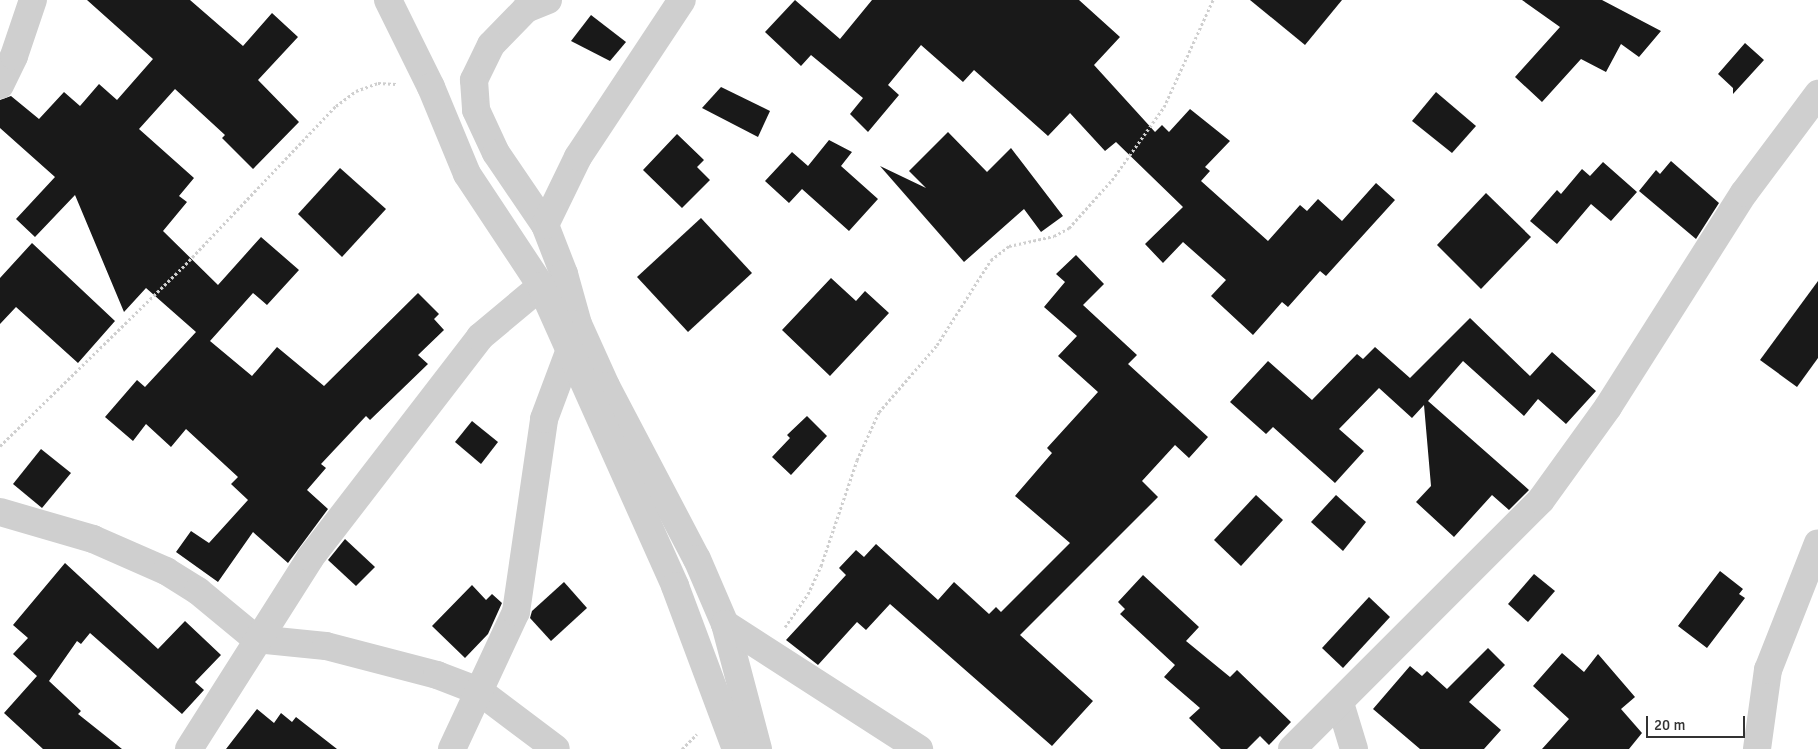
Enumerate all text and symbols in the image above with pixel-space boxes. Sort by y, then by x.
scale bar [1648,706,1747,738]
text: 20 m [1654,716,1685,734]

